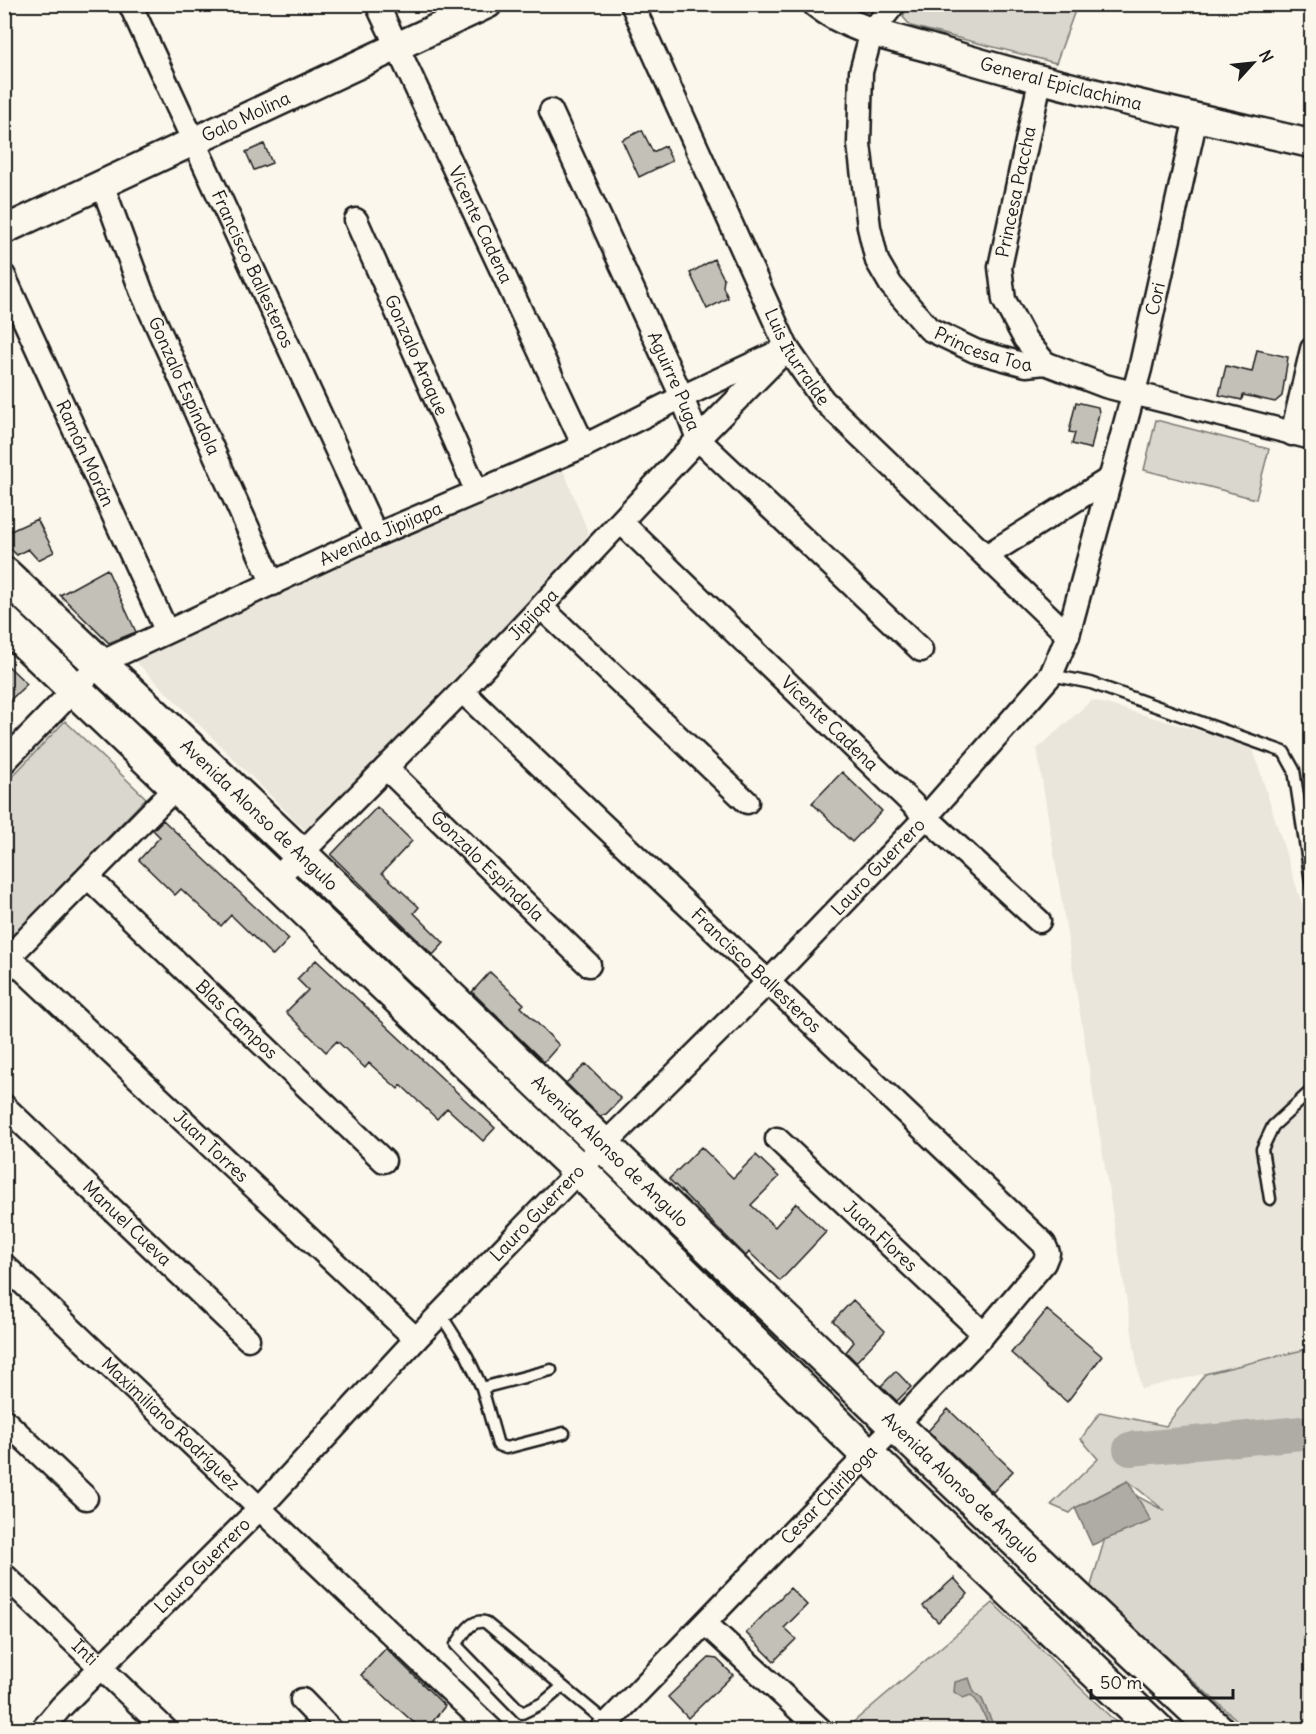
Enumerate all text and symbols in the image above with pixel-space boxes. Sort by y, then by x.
north arrow [1223,33,1283,93]
text: N [1255,47,1278,66]
street label: General Epiclachima [977,51,1144,115]
street label: Galo Molina [198,86,294,147]
street label: Princesa Paccha [990,124,1041,259]
street label: Vicente Cadena [444,162,518,287]
street label: Francisco Ballesteros [207,186,300,351]
street label: Cori [1140,280,1170,318]
street label: Gonzalo Araque [380,291,454,419]
street label: Luis Iturralde [760,305,835,410]
street label: Gonzalo Espíndola [143,313,226,458]
street label: Princesa Toa [930,321,1033,376]
street label: Aguirre Puga [643,328,706,434]
street label: Ramón Morán [51,396,120,510]
street label: Avenida Jipijapa [315,496,446,571]
street label: Jipijapa [503,584,563,645]
street label: Vicente Cadena [776,671,883,776]
street label: Avenida Alonso de Angulo [176,734,343,895]
street label: Gonzalo Espíndola [426,806,549,926]
street label: Lauro Guerrero [826,813,930,920]
street label: Francisco Ballesteros [687,903,827,1038]
street label: Blas Campos [191,975,283,1064]
street label: Avenida Alonso de Angulo [527,1070,694,1232]
street label: Juan Torres [169,1105,254,1187]
street label: Lauro Guerrero [485,1159,589,1266]
street label: Manuel Cueva [78,1175,177,1271]
street label: Juan Flores [839,1196,923,1277]
street label: Maximiliano Rodríguez [97,1352,245,1495]
street label: Avenida Alonso de Angulo [877,1407,1045,1568]
street label: Cesar Chiriboga [775,1440,882,1549]
street label: Lauro Guerrero [149,1512,255,1618]
street label: Inti [67,1634,103,1670]
scale bar [1091,1662,1234,1700]
text: 50 m [1100,1671,1142,1694]

